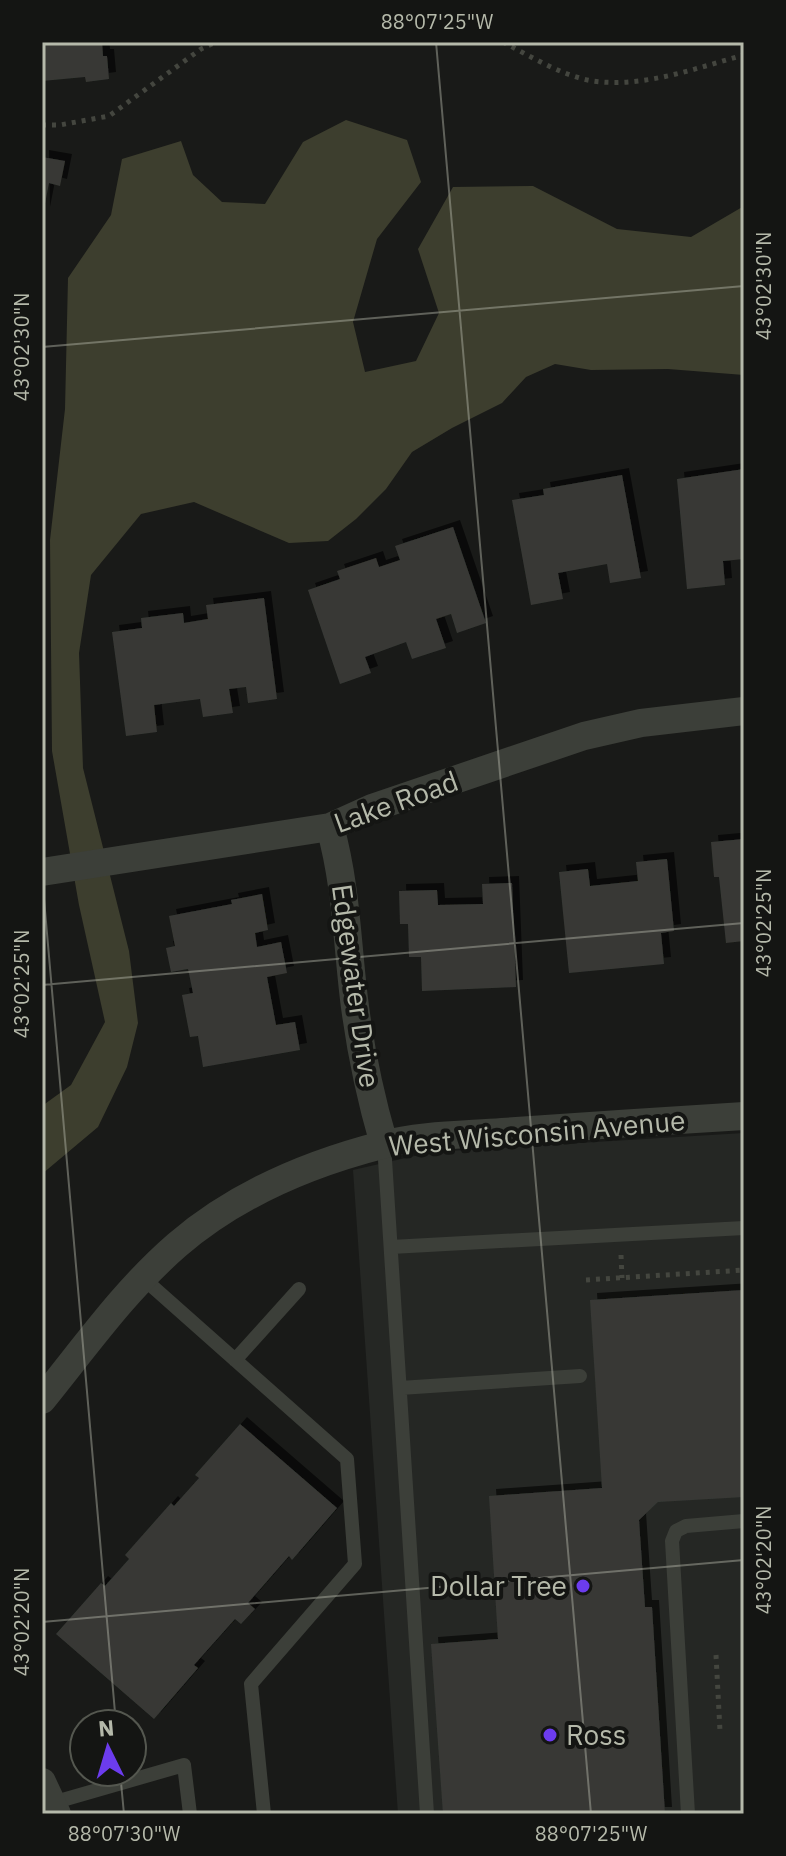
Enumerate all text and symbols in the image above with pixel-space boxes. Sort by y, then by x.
text: 88°07'25"W [381,8,494,35]
text: 43°02'30"N [750,232,777,340]
text: 43°02'30"N [8,293,35,401]
street label: Lake Road [329,762,463,841]
text: 43°02'25"N [750,869,777,977]
street label: Edgewater Drive [324,882,389,1090]
text: 43°02'25"N [8,930,35,1038]
street label: West Wisconsin Avenue [387,1101,687,1164]
text: 43°02'20"N [750,1506,777,1614]
place label: Dollar Tree [430,1567,567,1604]
text: 43°02'20"N [8,1568,35,1676]
marker: Dollar Tree [574,1577,592,1595]
north arrow [68,1708,148,1788]
text: N [97,1712,115,1743]
place label: Ross [566,1716,626,1753]
marker: Ross [541,1726,559,1744]
text: 88°07'30"W [68,1820,181,1847]
text: 88°07'25"W [535,1820,648,1847]

